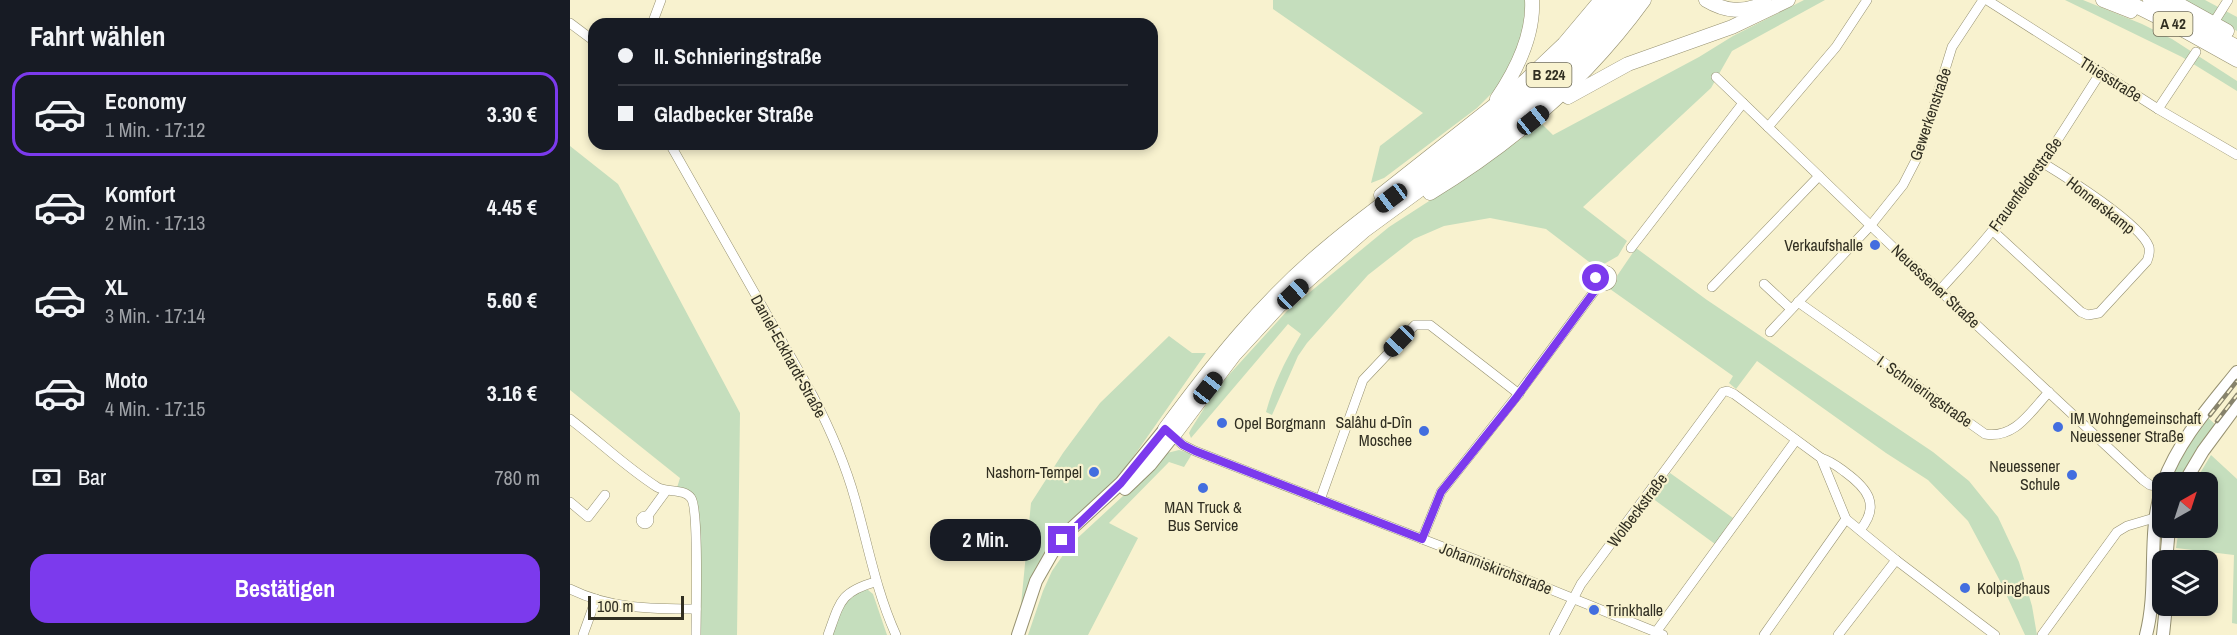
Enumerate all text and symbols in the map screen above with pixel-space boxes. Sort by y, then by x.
road number: A 42 [2154,12,2192,36]
text: Fahrt wählen [30,18,166,54]
text: II. Schnieringstraße [654,41,821,71]
street label: Thiesstraße [2075,51,2147,107]
road number: B 224 [1526,63,1572,87]
street label: Gewerkenstraße [1904,65,1956,163]
text: Economy [105,86,186,116]
icon: car [33,87,87,141]
text: 3.30 € [487,99,537,129]
text: Gladbecker Straße [654,99,813,129]
car [1513,102,1553,138]
text: 1 Min. · 17:12 [105,116,205,143]
street label: Frauenfelderstraße [1983,132,2067,236]
street label: Honnerskamp [2062,171,2140,239]
text: Komfort [105,179,175,209]
icon: car [33,180,87,234]
car [1371,180,1411,216]
text: 4.45 € [487,192,537,222]
text: 2 Min. · 17:13 [105,209,205,236]
place label: Verkaufshalle [1784,234,1863,256]
marker: Verkaufshalle [1868,238,1882,252]
street label: Neuessener Straße [1887,239,1985,333]
route start [1582,264,1609,291]
text: XL [105,272,128,302]
icon: car [33,273,87,327]
car [1274,275,1312,313]
text: 5.60 € [487,285,537,315]
street label: Daniel-Eckhardt-Straße [746,290,832,422]
text: 3 Min. · 17:14 [105,302,205,329]
car [1380,322,1418,360]
street label: I. Schnieringstraße [1873,350,1977,432]
text: Moto [105,365,148,395]
icon: car [33,366,87,420]
car [1190,368,1226,408]
text: 3.16 € [487,378,537,408]
text: 4 Min. · 17:15 [105,395,205,422]
place label: IM Wohngemeinschaft Neuessener Straße [2070,407,2201,447]
place label: Salâhu d-Dîn Moschee [1335,411,1412,451]
place label: Opel Borgmann [1234,412,1326,434]
marker: Opel Borgmann [1215,416,1229,430]
marker: IM Wohngemeinschaft Neuessener Straße [2051,420,2065,434]
marker: Salâhu d-Dîn Moschee [1417,424,1431,438]
place label: Neuessener Schule [1989,455,2061,495]
icon: cash [30,461,63,494]
place label: Nashorn-Tempel [986,461,1082,483]
text: Bar [78,462,106,492]
text: 780 m [494,464,540,491]
marker: Nashorn-Tempel [1087,465,1101,479]
marker: Neuessener Schule [2065,468,2079,482]
street label: Wolbeckstraße [1602,469,1672,551]
north arrow [2152,472,2218,538]
map controls [2152,472,2218,616]
marker: MAN Truck & Bus Service [1196,481,1210,495]
place label: MAN Truck & Bus Service [1164,496,1242,536]
callout: 2 Min. [930,519,1041,561]
text: 2 Min. [962,526,1009,553]
route end [1048,526,1075,553]
street label: Johanniskirchstraße [1437,536,1555,600]
button: layers [2152,550,2218,616]
button: Bestätigen [30,554,540,623]
place label: Kolpinghaus [1977,577,2050,599]
marker: Kolpinghaus [1958,581,1972,595]
scale bar [588,593,684,620]
text: 100 m [597,595,633,617]
place label: Trinkhalle [1606,599,1663,621]
marker: Trinkhalle [1587,603,1601,617]

